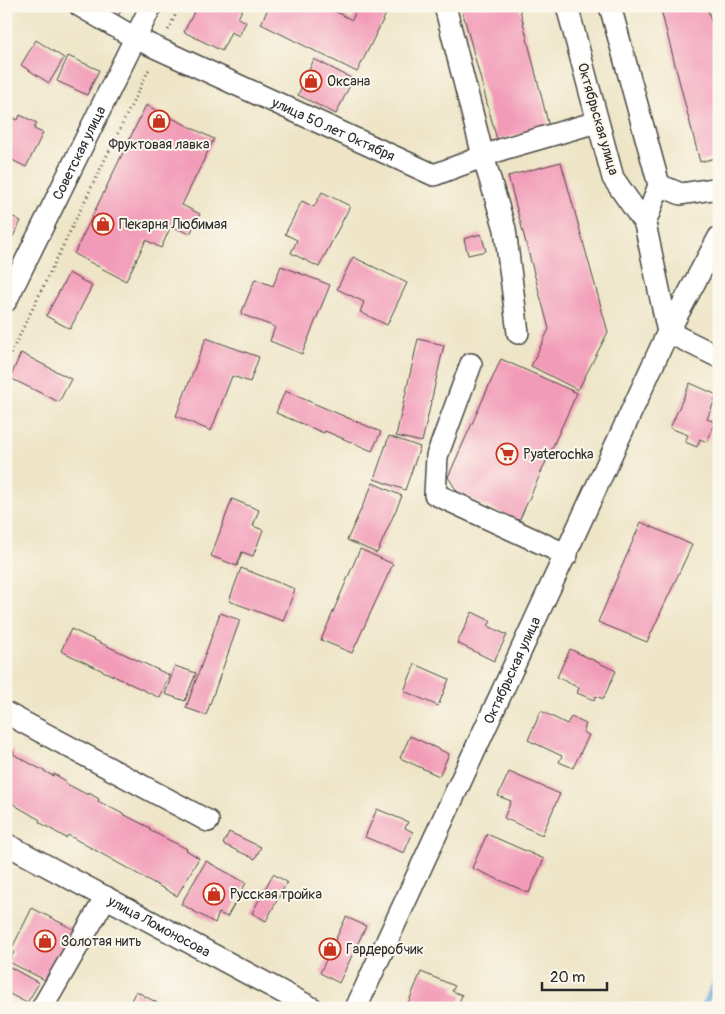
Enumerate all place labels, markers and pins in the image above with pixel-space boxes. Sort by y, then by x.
shop icon: Оксана [299,69,323,93]
place label: Оксана [327,73,370,90]
shop icon: Фруктовая лавка [147,109,171,133]
place label: Фруктовая лавка [108,136,210,153]
shop icon: Пекарня Любимая [91,212,115,236]
place label: Пекарня Любимая [119,216,227,233]
supermarket icon: Pyaterochka [495,442,519,466]
place label: Pyaterochka [523,446,594,463]
shop icon: Русская тройка [202,882,226,906]
place label: Русская тройка [230,886,322,903]
shop icon: Золотая нить [33,929,57,953]
place label: Золотая нить [61,933,142,950]
shop icon: Гардеробчик [318,937,342,961]
place label: Гардеробчик [346,941,424,958]

